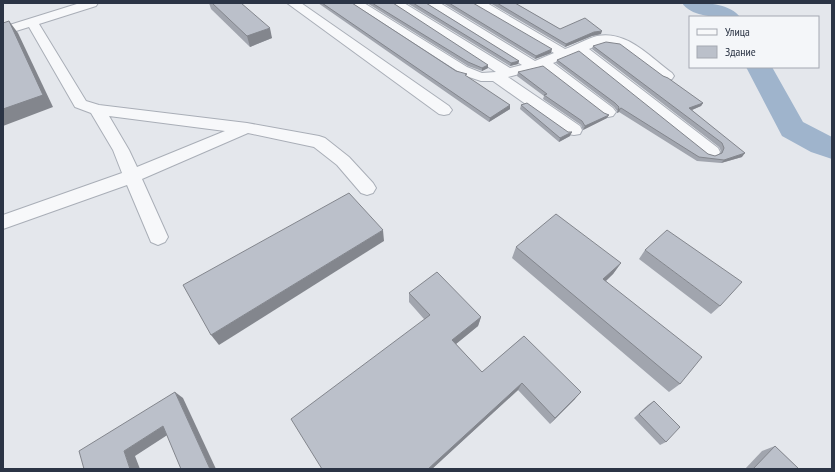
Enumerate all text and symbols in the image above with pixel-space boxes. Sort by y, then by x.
legend [689,16,819,68]
text: Улица [725,24,750,39]
text: Здание [725,44,756,59]

